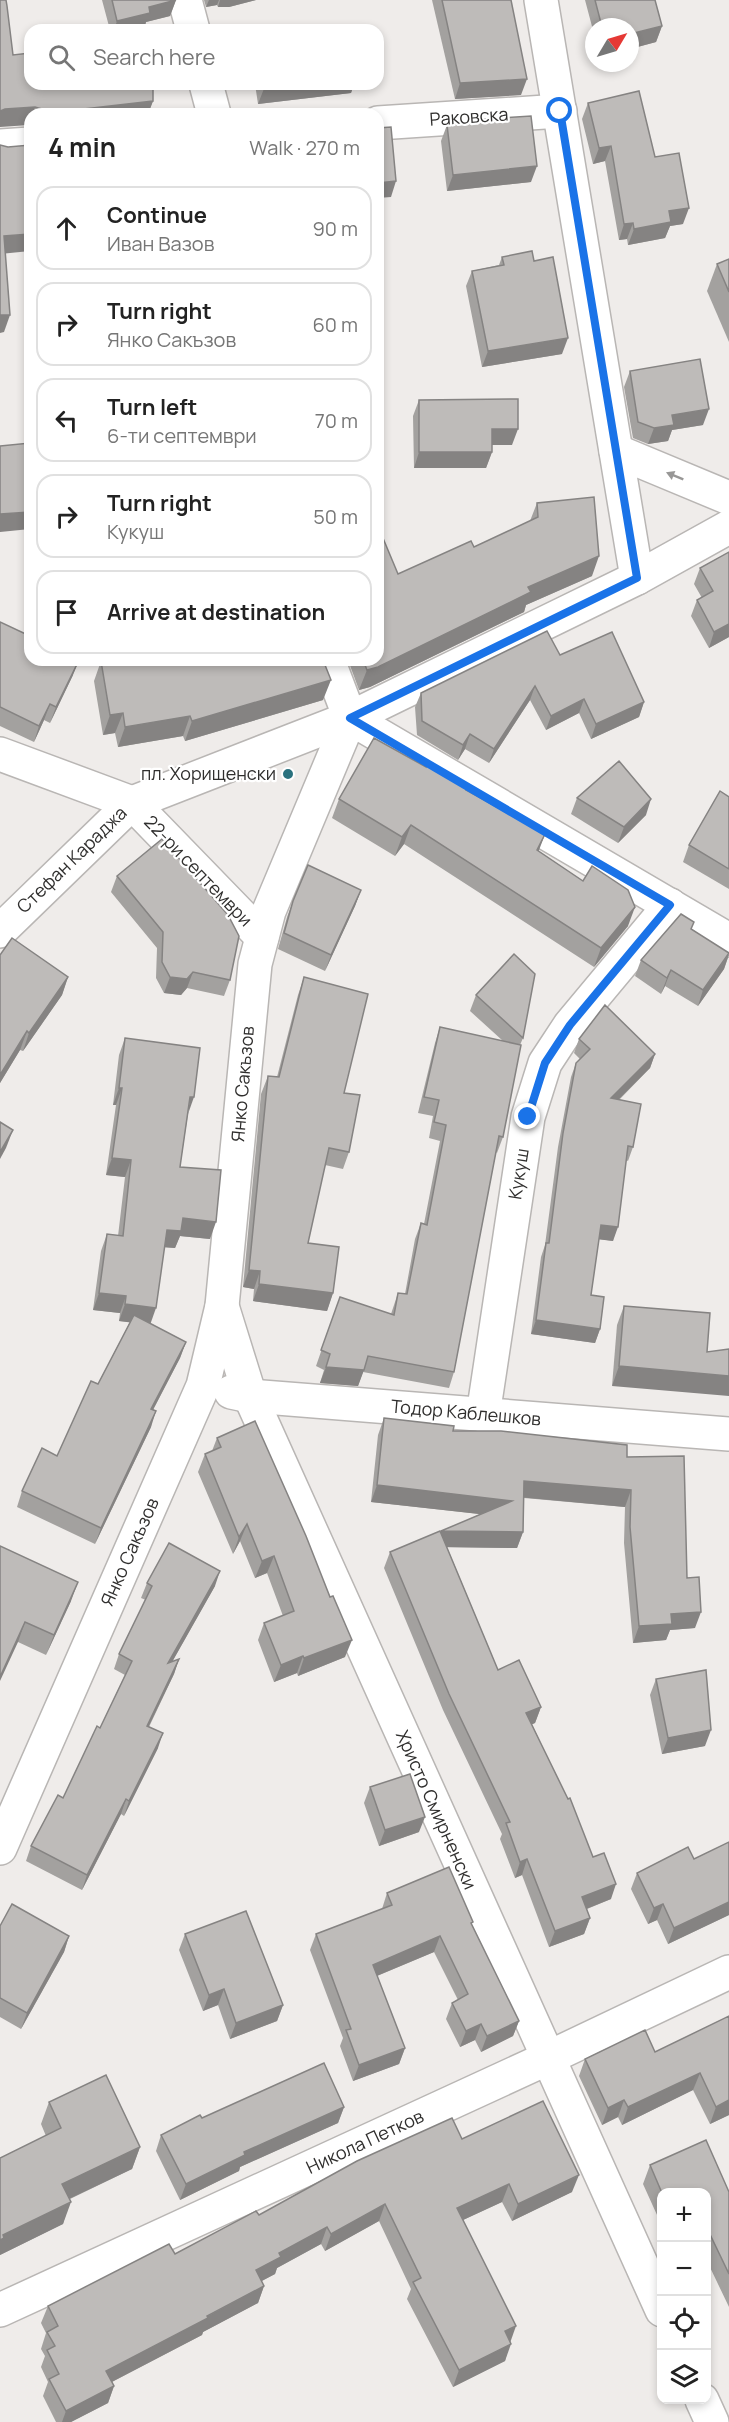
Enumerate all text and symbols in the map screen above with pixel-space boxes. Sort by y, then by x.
north arrow [585,18,639,72]
search box [24,24,384,90]
icon: search [45,41,78,74]
text: Search here [93,42,215,72]
route start [546,97,572,123]
street label: Раковска [429,101,509,131]
text: 4 min [48,129,116,165]
text: Walk · 270 m [249,134,360,161]
text: Continue [107,200,207,230]
icon: ahead [50,212,83,245]
text: 90 m [312,215,358,242]
text: Иван Вазов [107,230,214,257]
text: Turn right [107,296,212,326]
icon: right [50,308,83,341]
text: 60 m [312,311,358,338]
text: Янко Сакъзов [107,326,236,353]
text: Turn left [107,392,197,422]
icon: left [50,404,83,437]
text: 70 m [315,407,358,434]
text: 6-ти септември [107,422,257,449]
one-way arrow [666,471,684,480]
text: Turn right [107,488,212,518]
icon: right [50,500,83,533]
text: 50 m [313,503,358,530]
text: Кукуш [107,518,164,545]
icon: arrive [50,596,83,629]
text: Arrive at destination [107,597,325,627]
place label: пл. Хорищенски [141,761,276,785]
marker: пл. Хорищенски [281,767,295,781]
street label: Стефан Караджа [11,801,131,918]
street label: 22-ри септември [139,810,258,931]
street label: Янко Сакъзов [225,1025,259,1143]
route end [514,1103,540,1129]
street label: Кукуш [502,1147,534,1201]
street label: Тодор Каблешков [390,1393,542,1431]
street label: Янко Сакъзов [94,1493,164,1610]
street label: Христо Смирненски [391,1726,483,1893]
street label: Никола Петков [302,2103,427,2179]
map controls [657,2188,711,2404]
button: + [657,2188,711,2242]
button: − [657,2242,711,2296]
button: locate [657,2296,711,2350]
button: layers [657,2350,711,2404]

